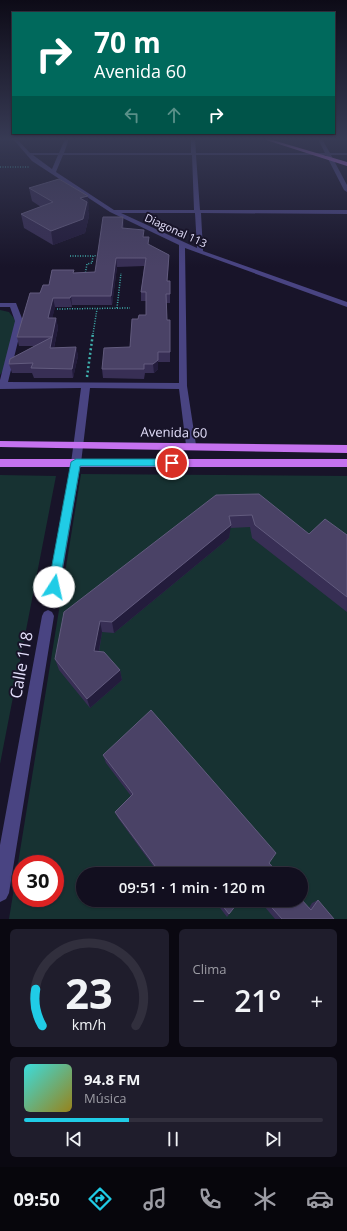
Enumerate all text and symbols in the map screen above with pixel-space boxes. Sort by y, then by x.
text: 70 m [94,23,161,61]
icon: right [28,28,80,80]
text: Avenida 60 [94,59,186,83]
icon: left [121,104,143,126]
icon: ahead [163,104,185,126]
icon: right [205,104,227,126]
street label: Diagonal 113 [142,210,210,250]
street label: Avenida 60 [140,422,208,442]
pin [155,446,189,480]
icon: arrive [161,452,183,474]
position arrow [33,566,75,608]
street label: Calle 118 [4,630,38,700]
speed limit sign: 30 [12,855,64,907]
text: 09:51 · 1 min · 120 m [119,877,265,897]
text: Clima [193,960,227,978]
text: 23 [65,965,113,1021]
text: 21° [234,980,281,1021]
text: − [193,985,205,1015]
text: + [310,985,323,1015]
text: km/h [72,1015,107,1034]
text: 94.8 FM [84,1069,140,1089]
text: Música [84,1089,127,1107]
icon: previous [63,1128,85,1150]
icon: pause [162,1128,184,1150]
icon: next [262,1128,284,1150]
icon: directions [86,1185,114,1213]
icon: music [141,1185,169,1213]
icon: phone [196,1185,224,1213]
icon: climate [251,1185,279,1213]
icon: car [306,1185,334,1213]
text: 09:50 [13,1187,60,1211]

